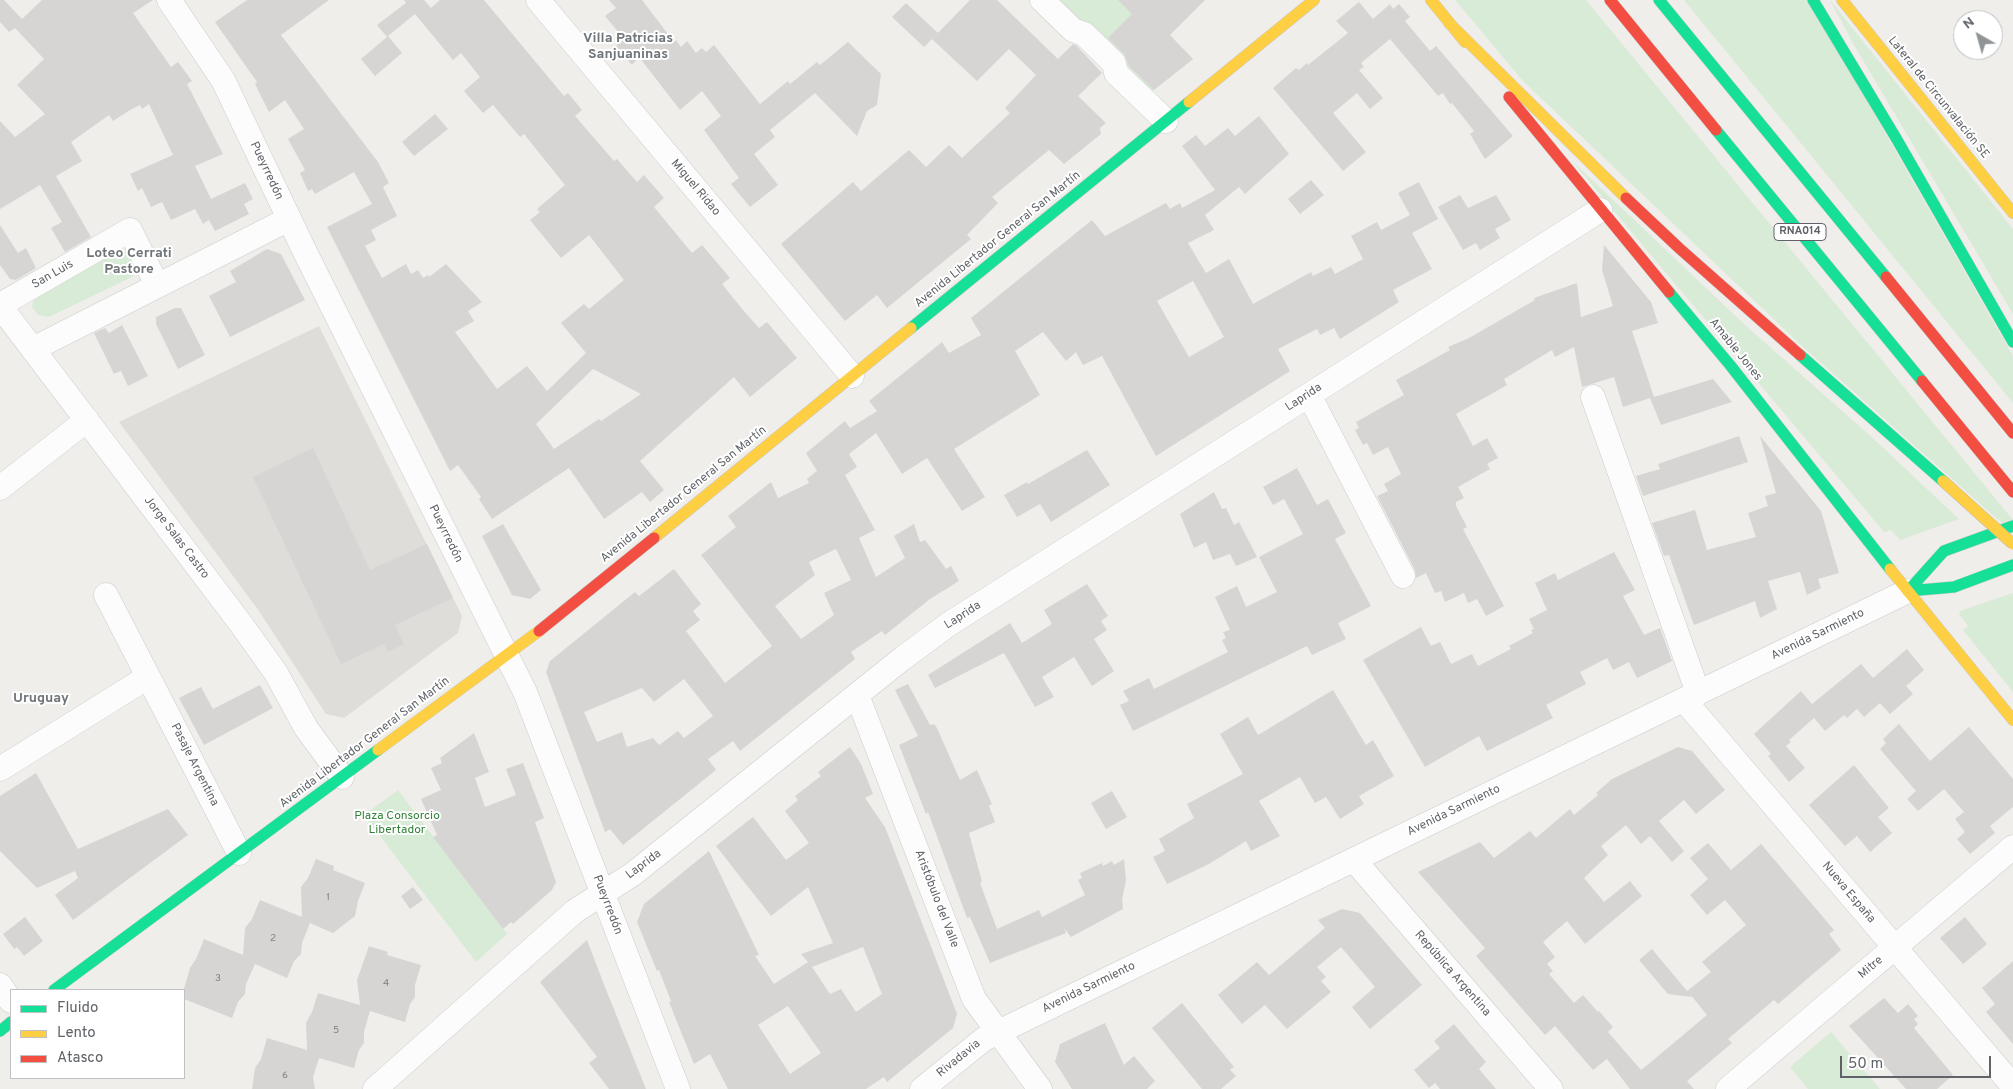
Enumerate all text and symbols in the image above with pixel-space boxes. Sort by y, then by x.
north arrow [1953,10,2003,60]
text: N [1960,14,1978,33]
district label: Villa Patricias Sanjuaninas [583,31,673,64]
street label: Lateral de Circunvalación SE [1884,34,1992,162]
street label: Pueyrredón [246,140,286,202]
street label: Miguel Ridao [667,157,723,219]
street label: Avenida Libertador General San Martín [912,169,1084,311]
road number: RNA014 [1774,223,1826,240]
district label: Loteo Cerrati Pastore [86,246,172,278]
street label: San Luis [30,257,76,293]
street label: Amable Jones [1706,316,1764,384]
street label: Laprida [1283,381,1325,415]
street label: Avenida Libertador General San Martín [598,424,770,566]
street label: Jorge Salas Castro [140,494,212,582]
street label: Pueyrredón [425,503,465,565]
street label: Laprida [942,599,984,633]
street label: Avenida Sarmiento [1769,606,1867,664]
street label: Avenida Libertador General San Martín [277,674,453,812]
district label: Uruguay [13,691,69,707]
street label: Pasaje Argentina [167,721,221,809]
street label: Avenida Sarmiento [1405,782,1503,840]
park label: Plaza Consorcio Libertador [354,810,440,838]
street label: Laprida [623,847,665,883]
street label: Aristóbulo del Valle [911,848,961,950]
street label: Nueva España [1818,859,1878,927]
street label: Pueyrredón [589,873,625,937]
house number: 1 [326,892,330,904]
street label: República Argentina [1411,928,1493,1020]
house number: 2 [270,933,276,945]
street label: Mitre [1856,954,1886,982]
street label: Avenida Sarmiento [1040,959,1138,1017]
house number: 3 [215,973,221,985]
house number: 4 [383,978,389,990]
legend [10,989,185,1079]
text: Fluido [57,999,98,1018]
text: Lento [57,1024,96,1043]
house number: 5 [333,1025,339,1037]
street label: Rivadavia [934,1037,984,1081]
scale bar [1843,1046,1994,1078]
text: Atasco [57,1049,103,1068]
text: 50 m [1848,1055,1883,1074]
house number: 6 [282,1070,288,1082]

